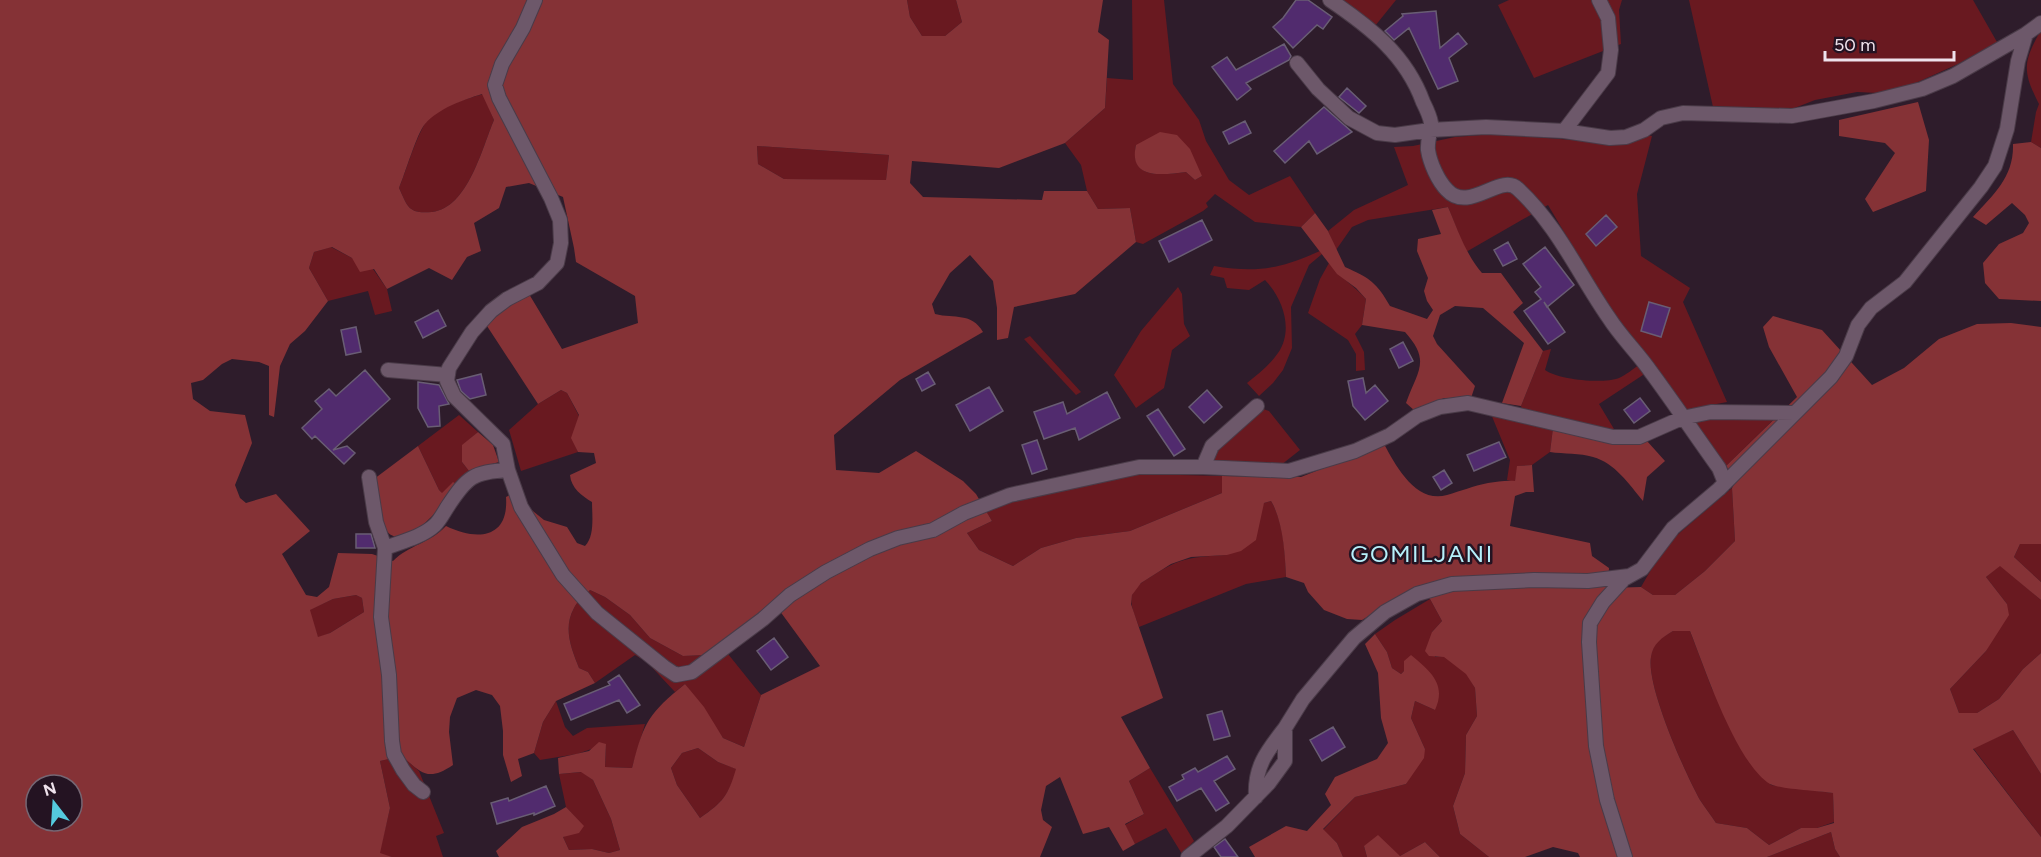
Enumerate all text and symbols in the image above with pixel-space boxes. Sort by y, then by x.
scale bar [1825,24,1954,62]
text: 50 m [1834,34,1876,56]
district label: GOMILJANI [1350,539,1494,568]
north arrow [24,773,84,833]
text: N [41,778,58,800]

